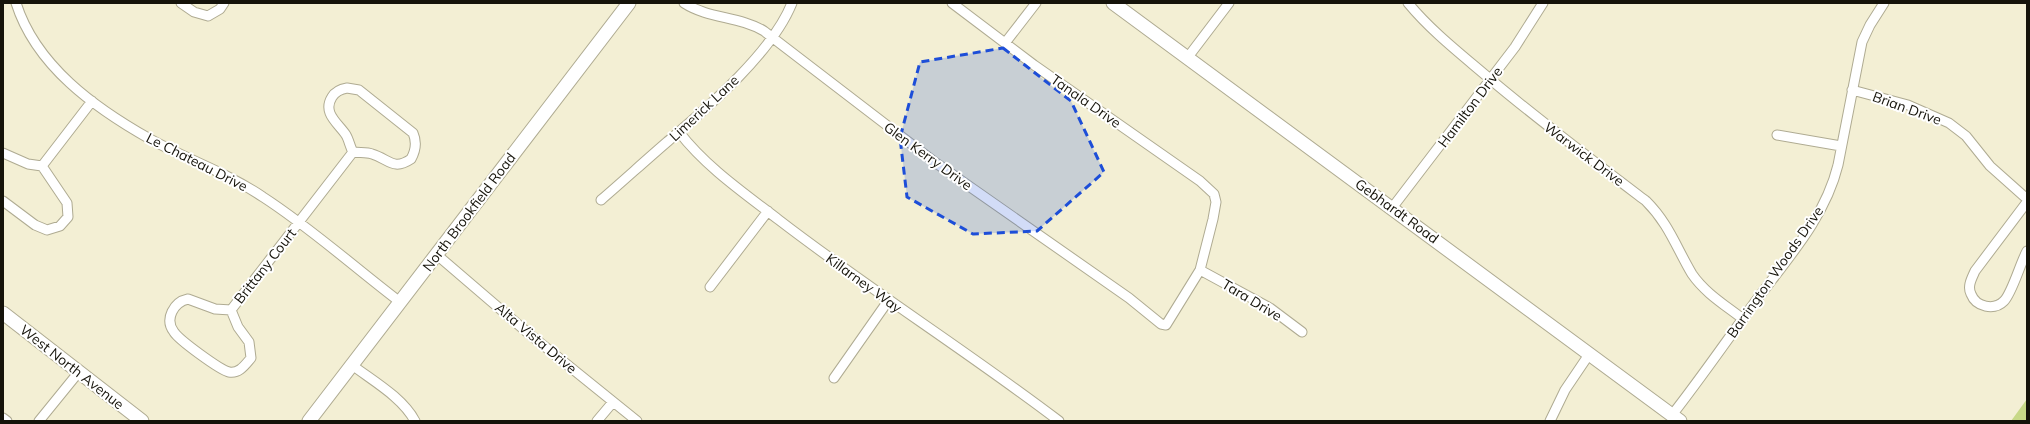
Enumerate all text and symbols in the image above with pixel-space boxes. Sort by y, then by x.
street label: Hamilton Drive [1434,63,1506,151]
street label: Tanala Drive [1047,70,1125,132]
street label: Limerick Lane [665,71,743,145]
street label: Brian Drive [1870,87,1944,129]
street label: Glen Kerry Drive [880,118,976,194]
street label: Warwick Drive [1540,118,1628,190]
street label: Le Chateau Drive [143,129,251,195]
street label: North Brookfield Road [419,149,519,275]
street label: Gebhardt Road [1352,175,1442,247]
street label: Barrington Woods Drive [1723,203,1827,341]
street label: Brittany Court [230,225,300,307]
street label: Killarney Way [822,249,906,317]
street label: Tara Drive [1219,275,1285,325]
street label: Alta Vista Drive [491,299,581,377]
street label: West North Avenue [16,321,128,413]

